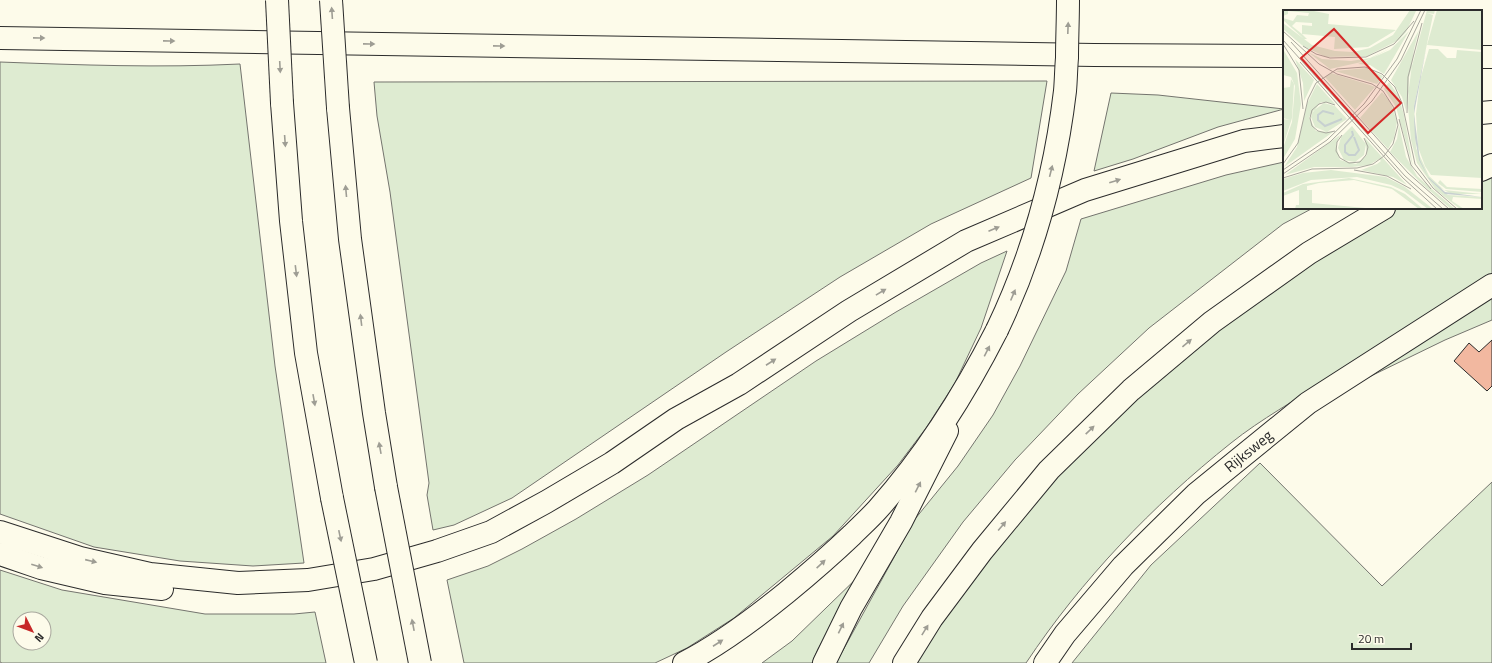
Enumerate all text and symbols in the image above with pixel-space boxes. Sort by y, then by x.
one-way arrow [328,7,335,19]
inset map [1283,10,1482,209]
one-way arrow [1065,21,1071,34]
one-way arrow [33,35,45,42]
one-way arrow [163,37,175,44]
one-way arrow [363,41,376,47]
one-way arrow [493,43,506,49]
one-way arrow [277,61,284,73]
one-way arrow [281,135,288,147]
one-way arrow [1049,165,1055,177]
one-way arrow [1109,178,1121,184]
one-way arrow [343,185,349,197]
one-way arrow [989,226,1000,232]
one-way arrow [293,265,300,277]
one-way arrow [875,289,887,296]
one-way arrow [1011,289,1017,301]
one-way arrow [358,314,364,326]
one-way arrow [1181,339,1192,348]
one-way arrow [983,345,990,357]
one-way arrow [766,359,777,366]
one-way arrow [312,394,318,406]
street label: Rijksweg [1219,424,1278,478]
one-way arrow [1085,425,1095,435]
one-way arrow [376,442,382,454]
one-way arrow [915,481,922,493]
one-way arrow [998,521,1007,531]
one-way arrow [337,530,343,542]
one-way arrow [84,558,97,564]
one-way arrow [815,560,826,569]
one-way arrow [31,563,43,569]
north arrow [12,611,52,651]
one-way arrow [410,619,416,631]
one-way arrow [838,622,844,634]
one-way arrow [921,624,928,636]
scale bar [1352,625,1411,651]
text: 20 m [1358,629,1384,648]
text: N [31,630,48,646]
one-way arrow [712,640,723,647]

